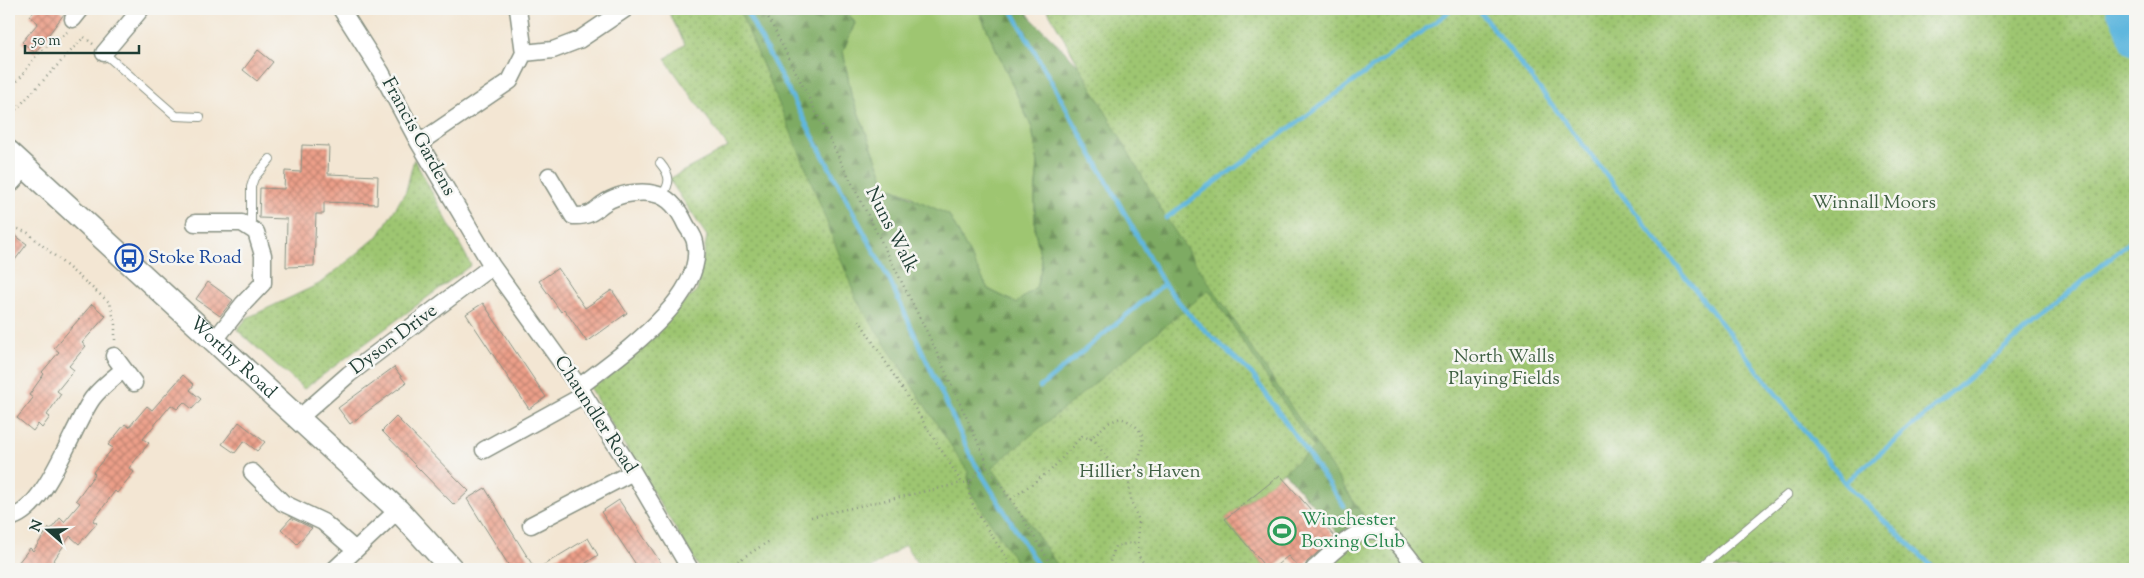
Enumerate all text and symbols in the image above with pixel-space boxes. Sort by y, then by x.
scale bar [25,22,139,54]
text: 50 m [31,31,61,52]
street label: Francis Gardens [374,73,462,201]
street label: Nuns Walk [858,182,925,278]
park label: Winnall Moors [1812,190,1936,217]
bus stop icon: Stoke Road [114,243,144,273]
place label: Stoke Road [148,245,242,272]
street label: Dyson Drive [345,298,444,382]
street label: Worthy Road [183,310,283,405]
park label: North Walls Playing Fields [1448,344,1560,393]
street label: Chaundler Road [547,351,643,479]
park label: Hillier's Haven [1079,459,1201,486]
north arrow [22,506,72,556]
place label: Winchester Boxing Club [1301,507,1405,556]
sports icon: Winchester Boxing Club [1267,516,1297,546]
text: N [26,518,49,535]

